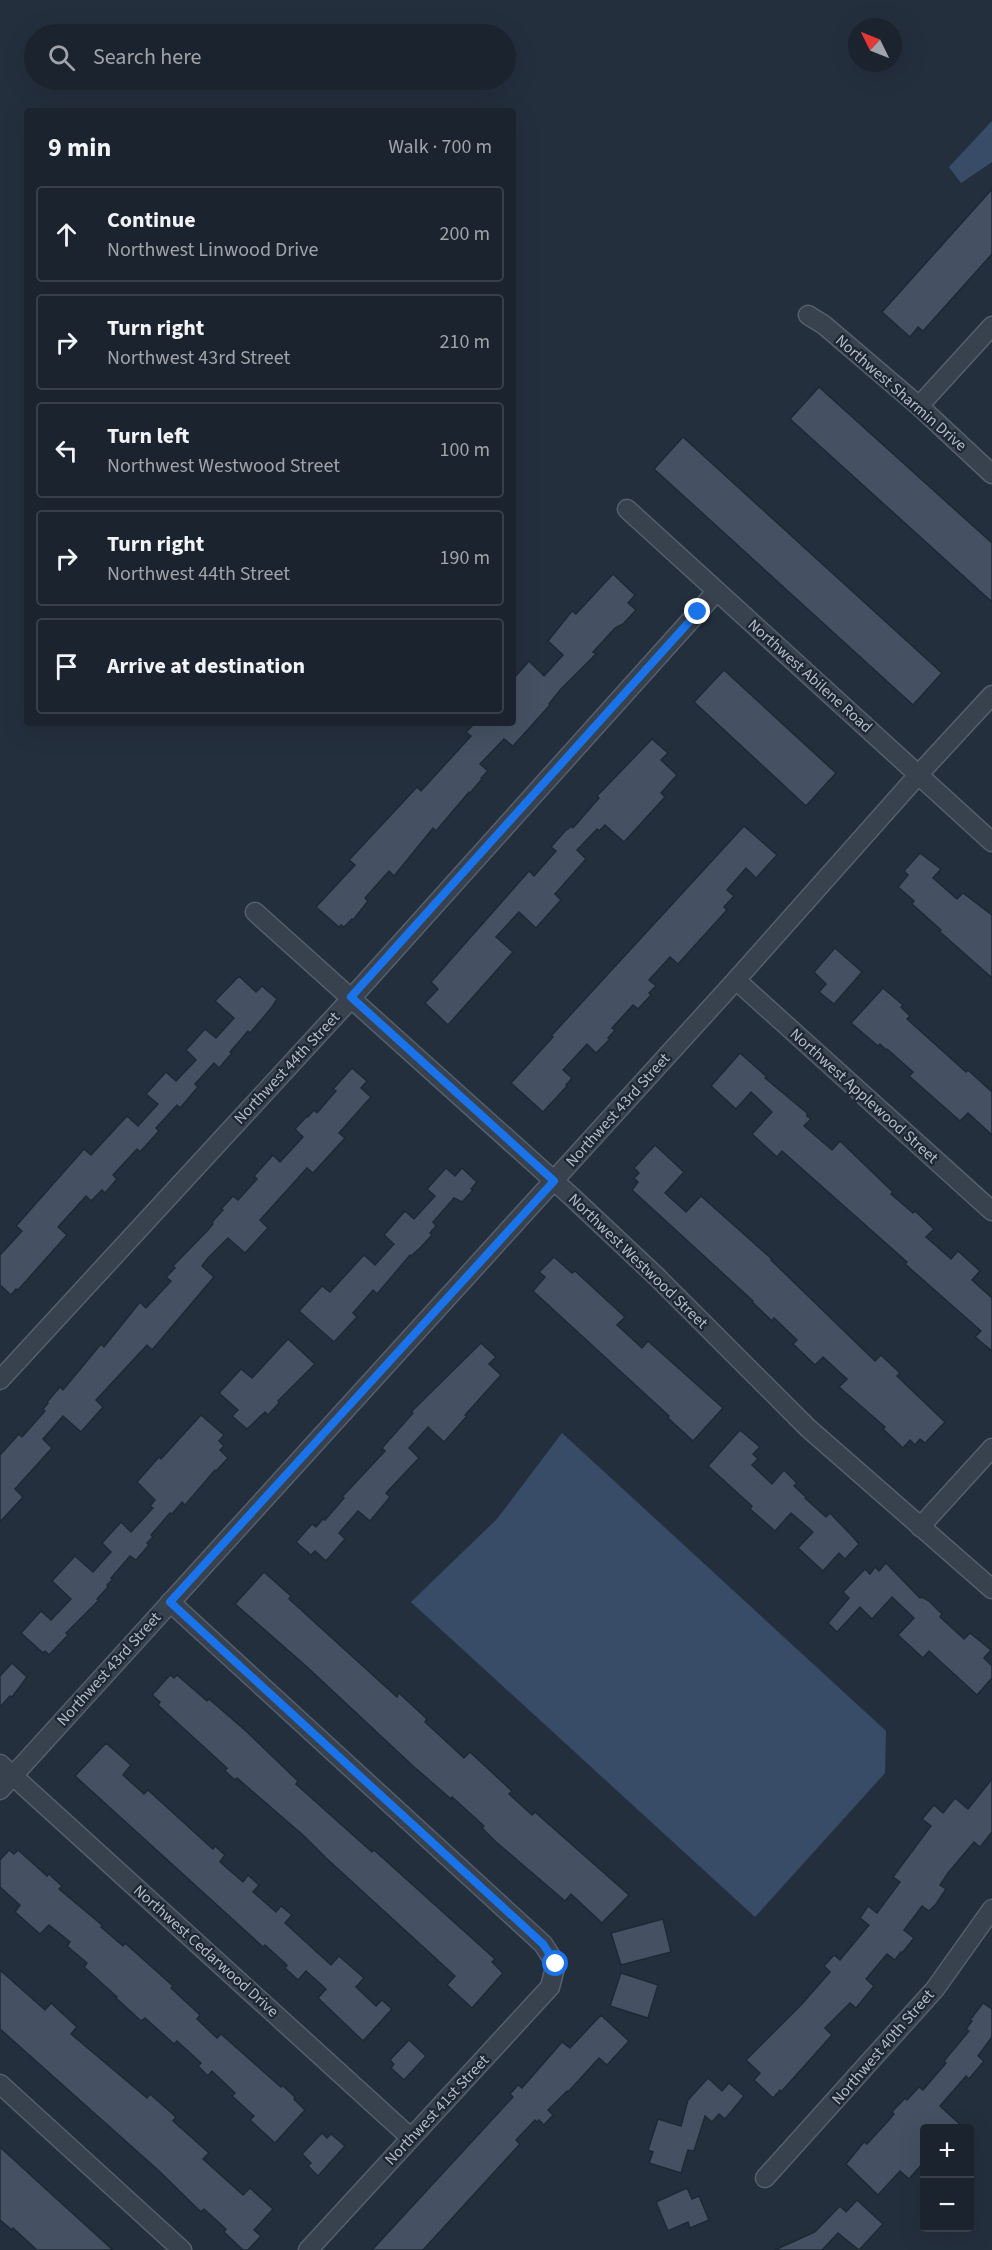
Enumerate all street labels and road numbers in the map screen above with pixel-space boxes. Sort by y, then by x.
street label: Northwest Sharmin Drive [830,330,972,456]
street label: Northwest Abilene Road [743,614,877,738]
street label: Northwest 44th Street [229,1007,345,1129]
street label: Northwest Applewood Street [785,1023,943,1169]
street label: Northwest 43rd Street [561,1048,676,1172]
street label: Northwest Westwood Street [563,1188,713,1334]
street label: Northwest 43rd Street [52,1607,167,1731]
street label: Northwest Cedarwood Drive [129,1880,283,2022]
street label: Northwest 40th Street [827,1984,940,2109]
street label: Northwest 41st Street [380,2049,495,2170]

